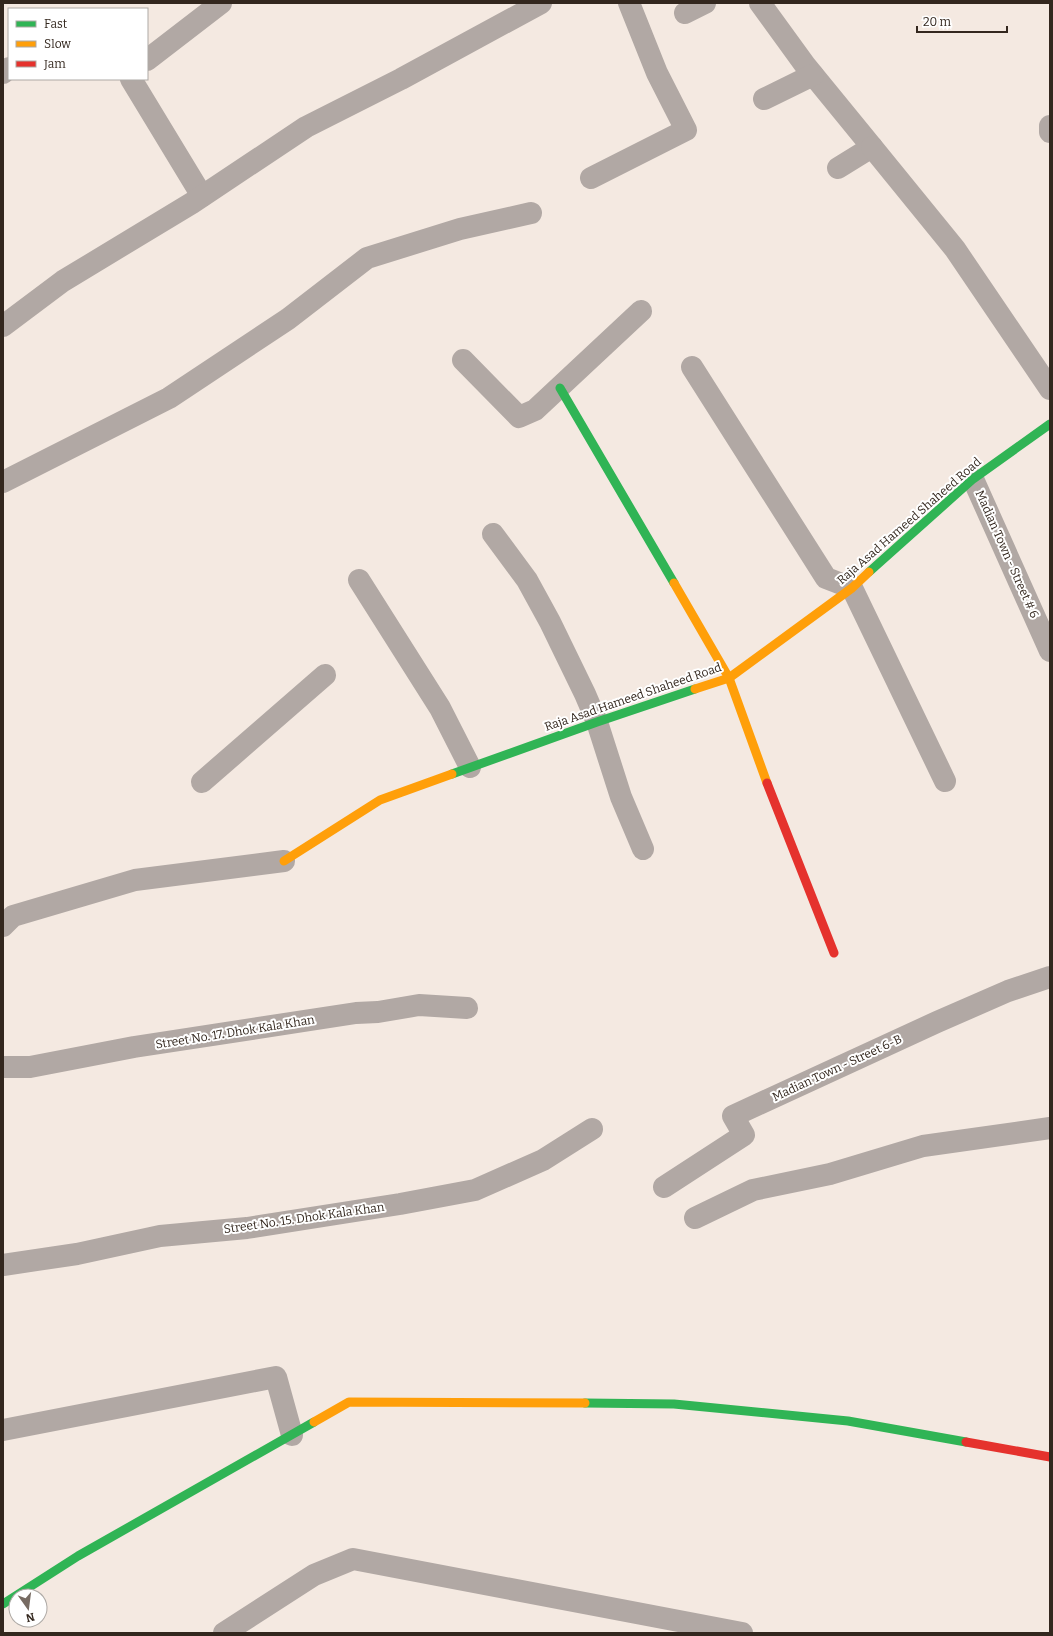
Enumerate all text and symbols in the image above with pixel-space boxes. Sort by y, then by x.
legend [8,8,148,80]
scale bar [917,8,1007,34]
text: 20 m [923,15,952,29]
text: Fast [44,17,68,31]
text: Slow [44,37,71,51]
text: Jam [43,57,66,71]
street label: Raja Asad Hameed Shaheed Road [834,455,984,587]
street label: Madian Town - Street # 6 [972,488,1042,620]
street label: Raja Asad Hameed Shaheed Road [543,660,723,734]
street label: Street No. 17. Dhok Kala Khan [154,1012,316,1052]
street label: Madian Town - Street 6-B [770,1032,904,1104]
street label: Street No. 15. Dhok Kala Khan [223,1200,386,1236]
north arrow [8,1588,48,1628]
text: N [24,1610,36,1625]

